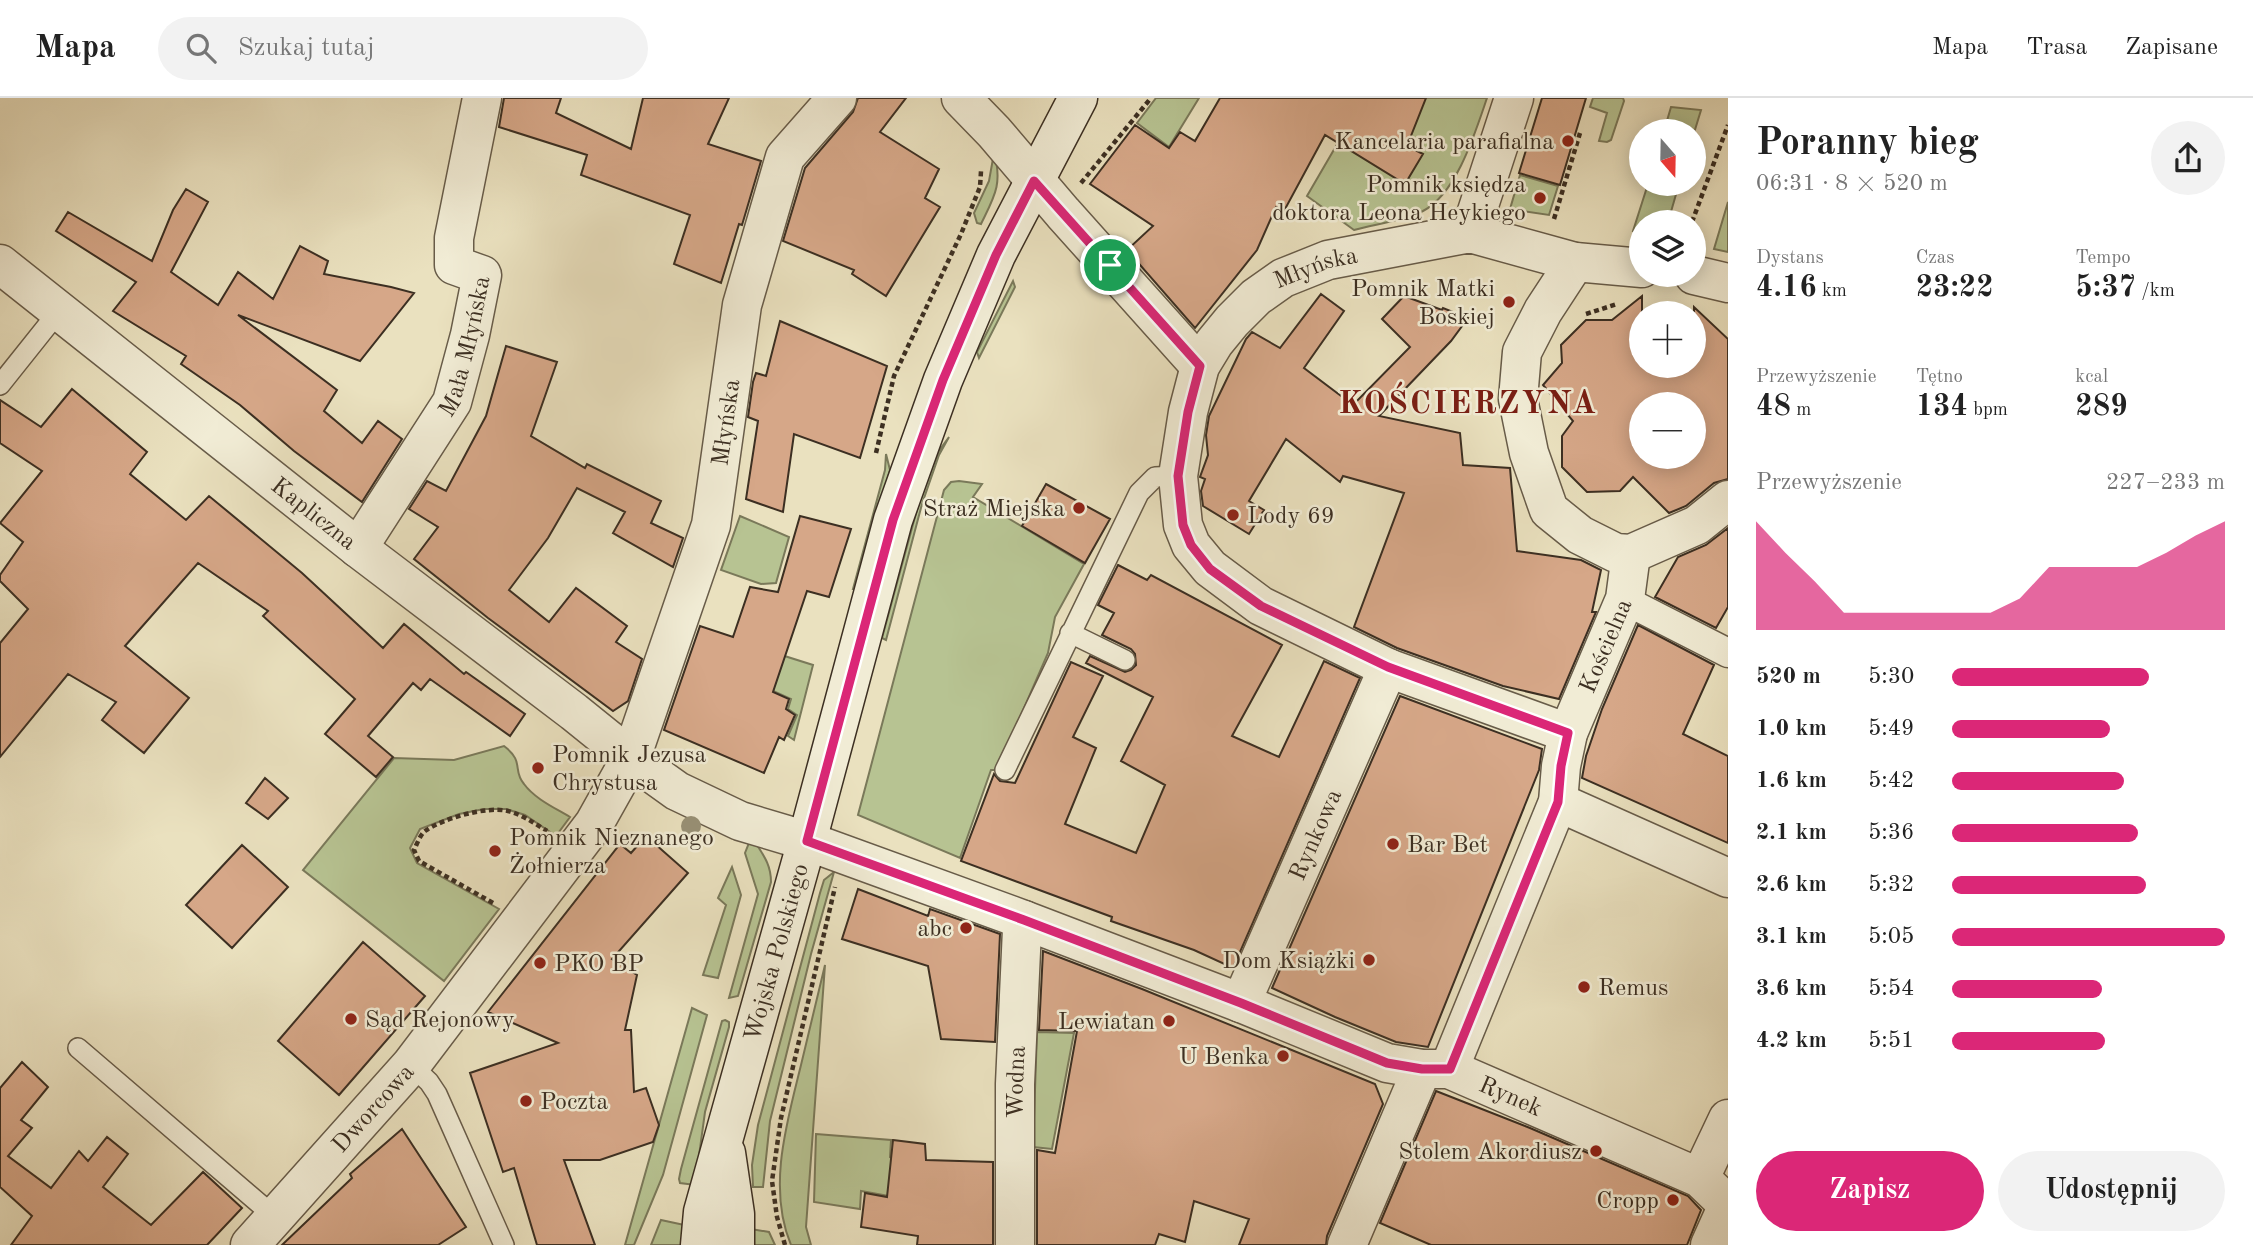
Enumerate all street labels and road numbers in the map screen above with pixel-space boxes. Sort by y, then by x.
street label: Młyńska [1271,245,1360,294]
street label: Mała Młyńska [436,274,496,422]
street label: Młyńska [709,378,745,468]
street label: Kapliczna [266,474,360,556]
street label: Kościelna [1576,596,1638,697]
street label: Rynkowa [1286,786,1347,884]
street label: Wojska Polskiego [741,861,814,1044]
street label: Wodna [1005,1045,1031,1118]
street label: Dworcowa [329,1060,420,1158]
street label: Rynek [1475,1073,1545,1122]

